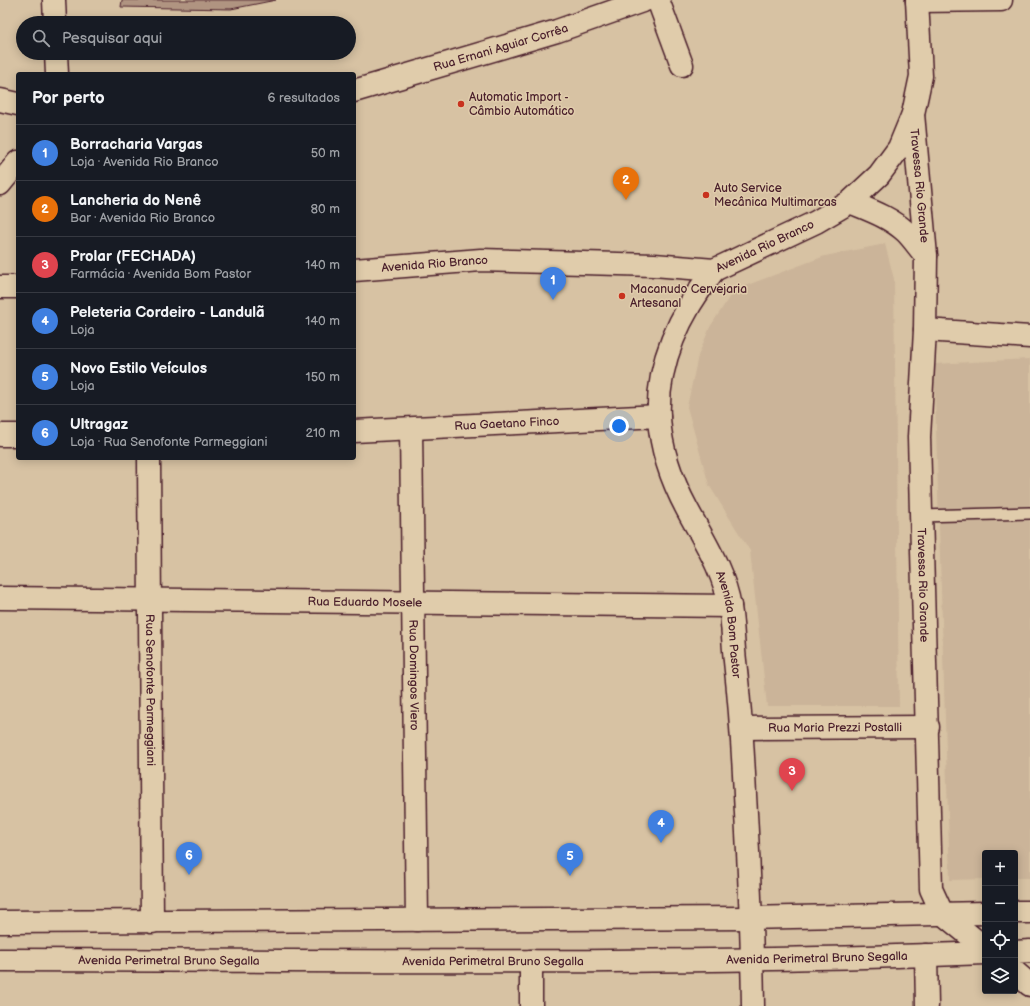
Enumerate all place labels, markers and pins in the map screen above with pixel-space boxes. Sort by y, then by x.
place label: Automatic Import - Câmbio Automático [469,90,575,119]
marker: Automatic Import - Câmbio Automático [456,99,466,109]
pin: 2 [613,167,639,200]
place label: Auto Service Mecânica Multimarcas [714,181,837,210]
marker: Auto Service Mecânica Multimarcas [701,190,711,200]
pin: 1 [540,267,566,300]
place label: Macanudo Cervejaria Artesanal [630,282,747,311]
marker: Macanudo Cervejaria Artesanal [617,291,627,301]
pin: 3 [779,758,805,791]
pin: 4 [648,810,674,843]
pin: 6 [176,842,202,875]
pin: 5 [557,843,583,876]

